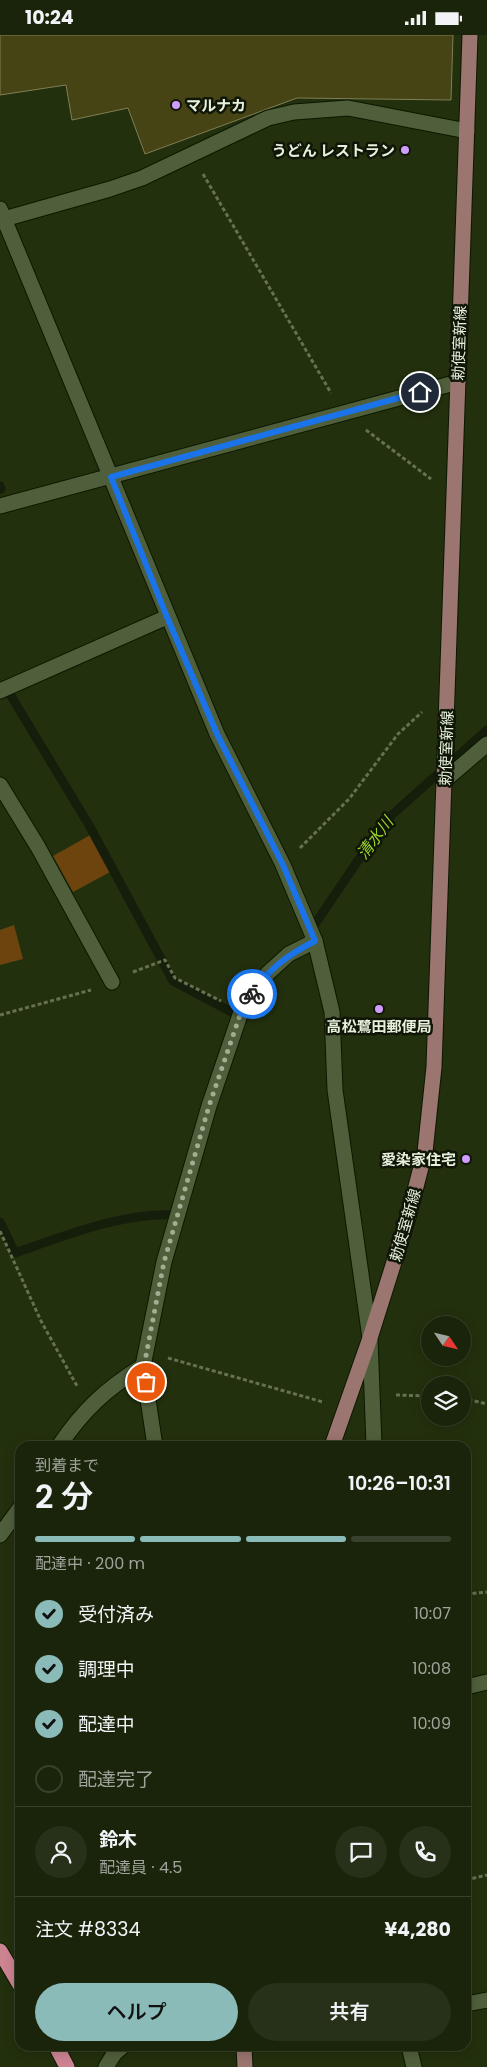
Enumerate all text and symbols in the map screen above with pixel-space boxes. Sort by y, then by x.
text: 10:24 [25,4,74,31]
place label: マルナカ [186,95,246,116]
marker: マルナカ [170,99,182,111]
place label: うどん レストラン [272,140,395,161]
marker: うどん レストラン [399,144,411,156]
street label: 勅使室新線 [447,305,471,381]
pin [399,371,441,413]
icon: home [406,378,434,406]
street label: 勅使室新線 [434,710,458,786]
water label: 清水川 [351,810,400,864]
courier [227,969,277,1019]
icon: bike [238,980,266,1008]
marker: 高松鷺田郵便局 [373,1003,385,1015]
place label: 高松鷺田郵便局 [326,1016,432,1037]
place label: 愛染家住宅 [381,1149,456,1170]
marker: 愛染家住宅 [460,1153,472,1165]
street label: 勅使室新線 [385,1186,425,1264]
north arrow [421,1316,471,1366]
map controls [421,1316,471,1426]
pin [125,1361,167,1403]
icon: bag [132,1368,160,1396]
button: layers [421,1376,471,1426]
text: 到着まで [35,1454,99,1477]
text: 10:26–10:31 [348,1470,451,1497]
text: 2 分 [35,1474,93,1519]
text: 配達中 · 200 m [35,1552,145,1575]
icon: check [35,1600,63,1628]
text: 受付済み [78,1601,154,1628]
text: 10:07 [414,1602,451,1625]
icon: check [35,1655,63,1683]
text: 調理中 [78,1656,135,1683]
text: 10:08 [412,1657,451,1680]
icon: check [35,1710,63,1738]
text: 配達中 [78,1711,135,1738]
text: 10:09 [412,1712,451,1735]
text: 配達完了 [78,1766,154,1793]
button: person [35,1826,87,1878]
text: 鈴木 [99,1826,137,1853]
button: chat [335,1826,387,1878]
button: phone [399,1826,451,1878]
text: 配達員 · 4.5 [99,1856,182,1879]
text: 注文 #8334 [35,1916,140,1943]
text: ¥4,280 [384,1916,451,1943]
button: ヘルプ [35,1983,238,2041]
button: 共有 [248,1983,451,2041]

